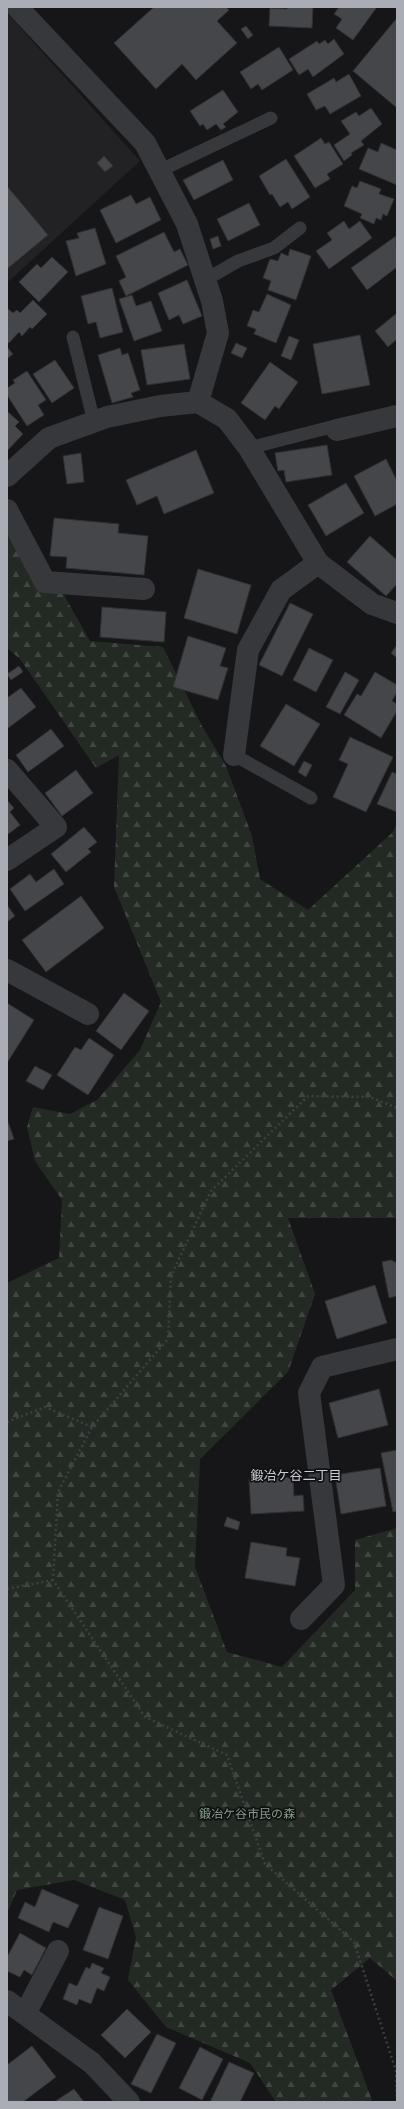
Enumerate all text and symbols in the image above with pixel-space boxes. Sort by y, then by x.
district label: 鍛冶ケ谷二丁目 [250,1466,342,1484]
park label: 鍛冶ケ谷市民の森 [199,1805,295,1822]

